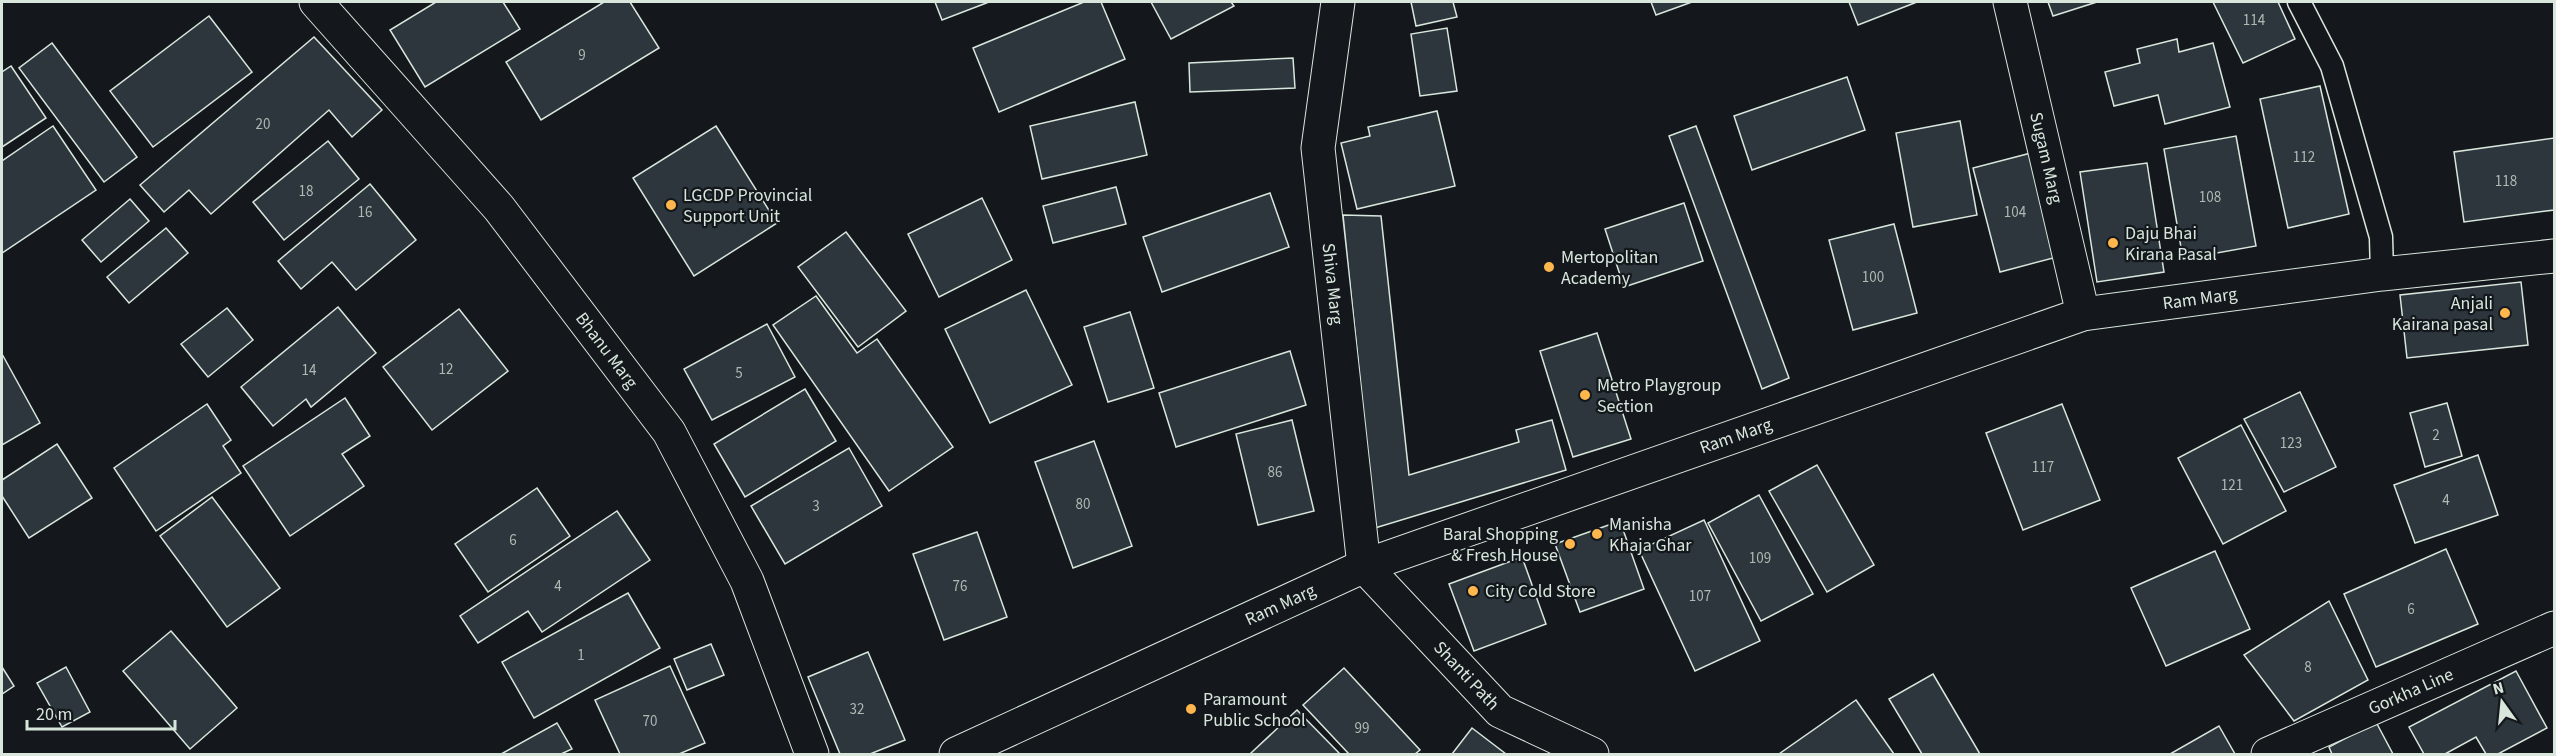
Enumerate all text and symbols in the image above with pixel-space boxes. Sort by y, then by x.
house number: 114 [2243,10,2266,31]
house number: 9 [578,45,586,66]
street label: Sugam Marg [2024,110,2069,206]
house number: 20 [256,114,270,135]
house number: 112 [2293,147,2315,168]
house number: 118 [2495,171,2517,192]
house number: 18 [299,181,313,202]
place label: LGCDP Provincial Support Unit [683,183,812,229]
house number: 108 [2199,187,2221,208]
marker: LGCDP Provincial Support Unit [664,198,678,212]
house number: 16 [358,202,372,223]
house number: 104 [2004,202,2027,223]
place label: Daju Bhai Kirana Pasal [2125,221,2217,267]
marker: Daju Bhai Kirana Pasal [2106,236,2120,250]
street label: Shiva Marg [1316,242,1350,326]
place label: Mertopolitan Academy [1561,245,1658,291]
marker: Mertopolitan Academy [1542,260,1556,274]
house number: 100 [1862,267,1884,288]
street label: Ram Marg [2161,281,2239,316]
place label: Anjali Kairana pasal [2392,291,2493,337]
marker: Anjali Kairana pasal [2498,306,2512,320]
street label: Bhanu Marg [570,307,644,394]
house number: 12 [439,359,453,380]
house number: 14 [302,360,317,381]
house number: 5 [735,363,743,384]
place label: Metro Playgroup Section [1597,373,1721,419]
marker: Metro Playgroup Section [1578,388,1592,402]
street label: Ram Marg [1696,412,1775,460]
house number: 2 [2432,425,2440,446]
house number: 123 [2280,433,2302,454]
house number: 117 [2032,457,2054,478]
house number: 86 [1268,462,1282,483]
house number: 121 [2221,475,2243,496]
house number: 4 [2442,490,2450,511]
house number: 80 [1076,494,1090,515]
house number: 3 [812,496,820,517]
place label: Manisha Khaja Ghar [1609,512,1692,558]
place label: Baral Shopping & Fresh House [1443,522,1558,568]
marker: Manisha Khaja Ghar [1590,527,1604,541]
house number: 6 [509,530,517,551]
marker: Baral Shopping & Fresh House [1563,537,1577,551]
house number: 109 [1749,548,1771,569]
house number: 4 [554,576,562,597]
house number: 76 [953,576,967,597]
street label: Ram Marg [1241,578,1320,632]
place label: City Cold Store [1485,579,1596,604]
marker: City Cold Store [1466,584,1480,598]
house number: 107 [1689,586,1711,607]
house number: 6 [2407,599,2415,620]
street label: Shanti Path [1428,635,1505,716]
house number: 1 [577,645,585,666]
house number: 8 [2304,657,2312,678]
street label: Gorkha Line [2364,661,2457,721]
north arrow [2472,672,2532,732]
text: N [2490,676,2506,700]
place label: Paramount Public School [1203,687,1305,733]
scale bar [27,693,176,731]
house number: 32 [850,699,864,720]
text: 20 m [36,702,72,727]
marker: Paramount Public School [1184,702,1198,716]
house number: 70 [643,711,657,732]
house number: 99 [1355,718,1369,739]

